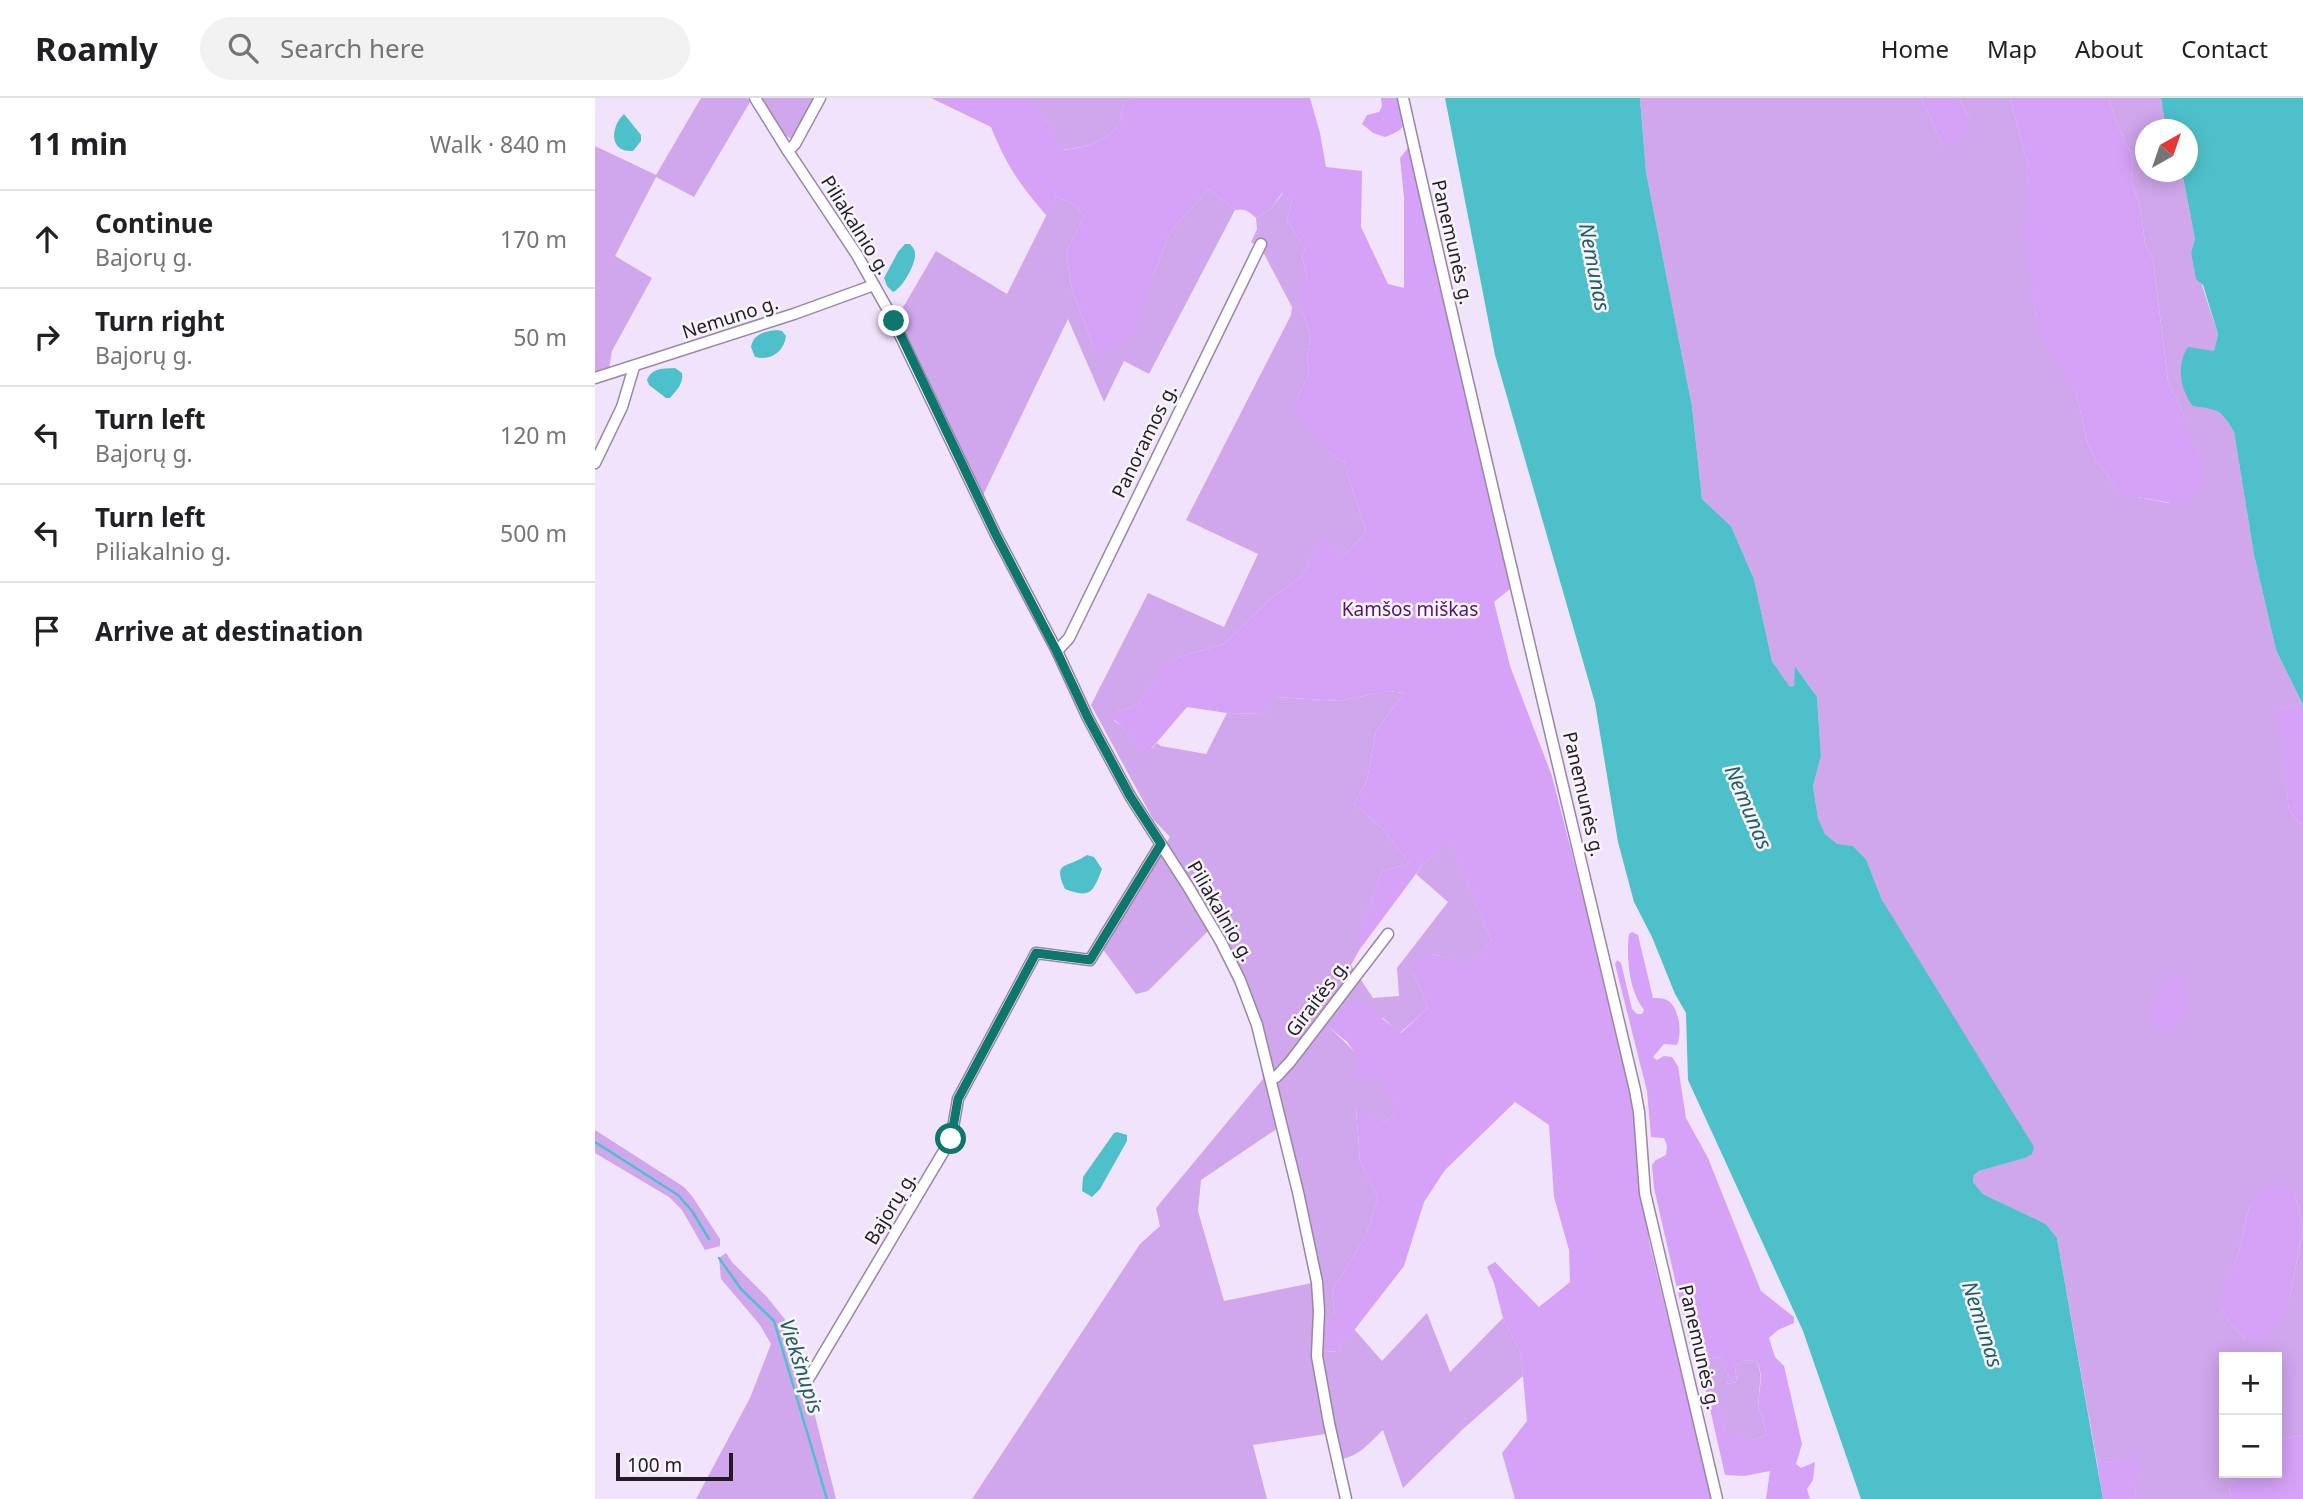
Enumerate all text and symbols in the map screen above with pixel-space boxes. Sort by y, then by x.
search box [200,17,690,80]
text: Roamly [35,26,158,71]
icon: search [224,29,262,67]
text: Search here [280,30,425,66]
text: Home [1881,32,1949,65]
text: Map [1987,32,2037,65]
text: About [2075,32,2143,65]
text: Contact [2181,32,2268,65]
north arrow [2135,119,2198,182]
text: 11 min [28,123,128,164]
text: Walk · 840 m [430,128,567,160]
street label: Piliakalnio g. [815,170,897,280]
street label: Panemunės g. [1426,177,1480,307]
text: Continue [95,205,213,241]
icon: ahead [28,220,66,258]
water label: Nemunas [1573,221,1617,313]
text: 170 m [500,223,567,255]
text: Bajorų g. [95,241,193,273]
street label: Nemuno g. [679,289,781,345]
text: Turn right [95,303,225,339]
route end [878,305,909,336]
icon: right [28,318,66,356]
text: 50 m [513,321,567,353]
text: Bajorų g. [95,339,193,371]
street label: Panoramos g. [1105,380,1183,502]
text: Turn left [95,401,206,437]
icon: left [28,416,66,454]
text: 120 m [500,419,567,451]
text: Bajorų g. [95,437,193,469]
text: Turn left [95,499,206,535]
icon: left [28,514,66,552]
text: 500 m [500,517,567,549]
text: Piliakalnio g. [95,535,231,567]
park label: Kamšos miškas [1342,596,1478,622]
icon: arrive [28,612,66,650]
text: Arrive at destination [95,613,364,649]
street label: Panemunės g. [1557,729,1611,859]
water label: Nemunas [1719,761,1779,853]
street label: Piliakalnio g. [1182,856,1260,966]
street label: Giraitės g. [1279,954,1355,1042]
route start [935,1123,966,1154]
street label: Bajorų g. [858,1167,922,1249]
water label: Nemunas [1956,1277,2010,1371]
street label: Panemunės g. [1673,1282,1727,1412]
water label: Viekšnupis [774,1315,830,1417]
map controls [2219,1352,2282,1478]
button: + [2219,1352,2282,1415]
button: − [2219,1415,2282,1478]
scale bar [616,1450,733,1482]
text: 100 m [627,1452,682,1478]

